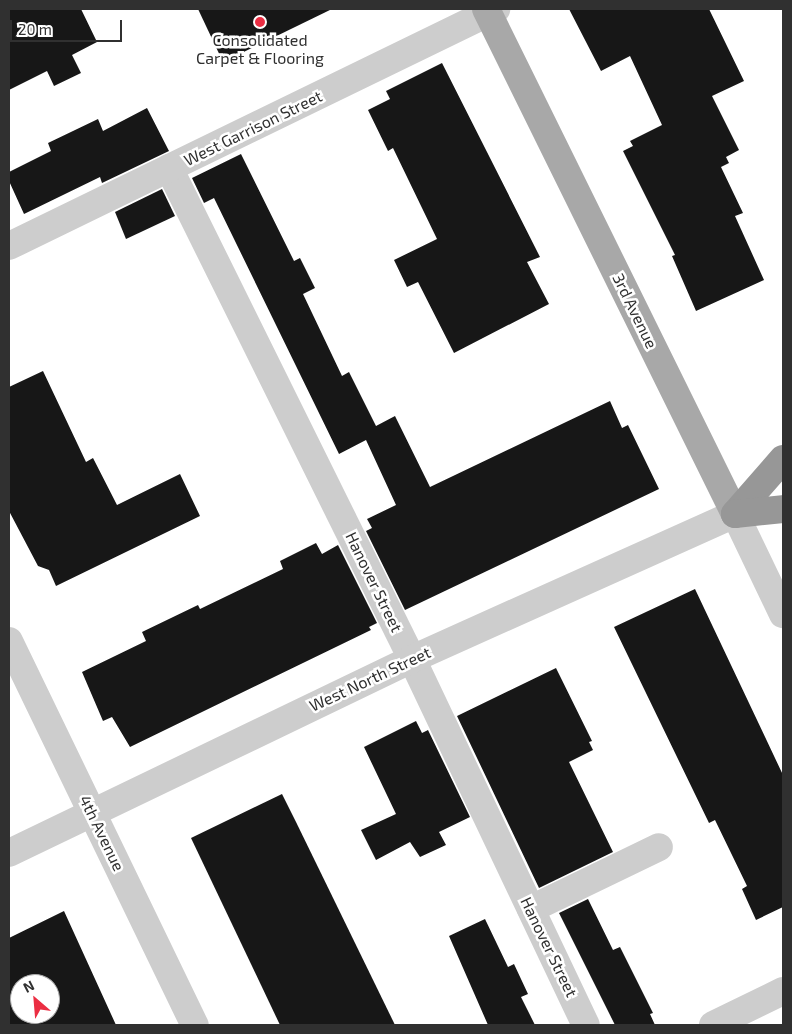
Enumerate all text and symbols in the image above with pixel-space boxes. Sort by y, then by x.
scale bar [12,10,125,42]
marker: Consolidated Carpet & Flooring [254,16,266,28]
text: 20 m [18,20,52,38]
place label: Consolidated Carpet & Flooring [196,30,324,68]
street label: West Garrison Street [181,86,325,170]
street label: 3rd Avenue [609,270,661,352]
street label: Hanover Street [341,529,407,635]
street label: West North Street [306,643,434,715]
street label: 4th Avenue [75,792,129,874]
street label: Hanover Street [516,894,582,1000]
north arrow [10,974,60,1024]
text: N [20,976,37,996]

